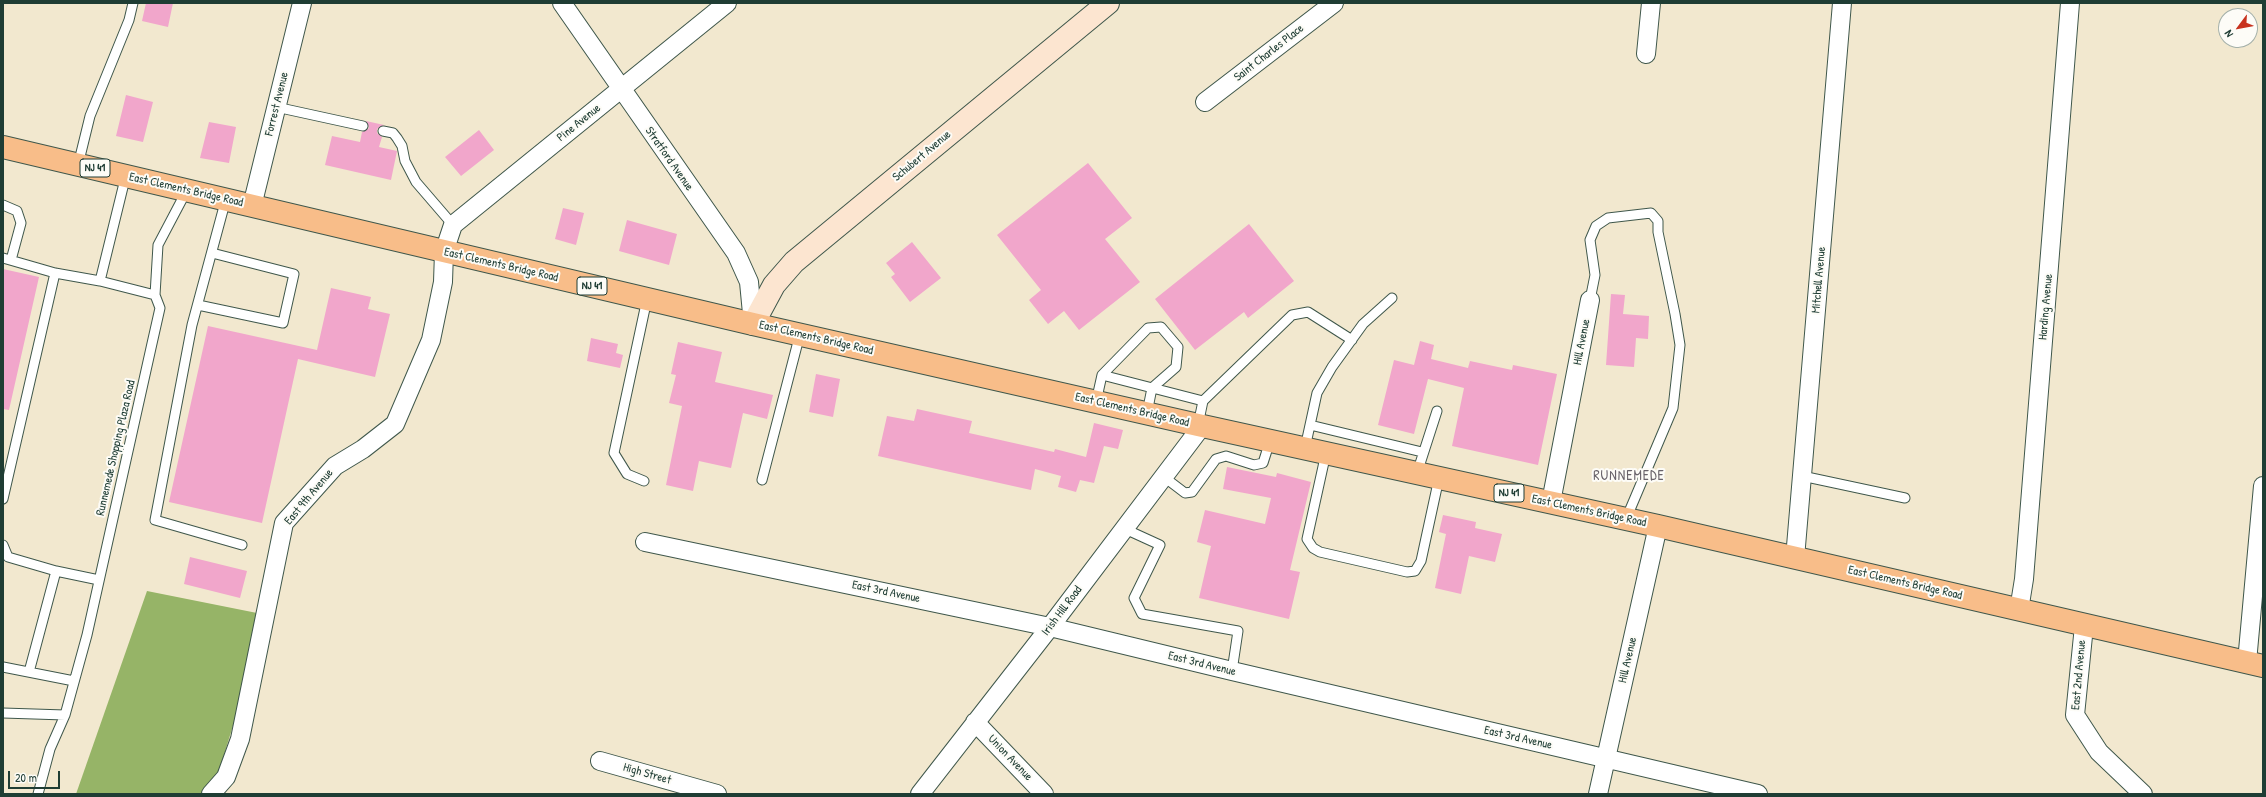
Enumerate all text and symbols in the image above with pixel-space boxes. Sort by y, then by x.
north arrow [2218,8,2258,48]
street label: Saint Charles Place [1231,21,1307,85]
text: N [2221,28,2236,40]
street label: Forrest Avenue [262,71,292,137]
street label: Pine Avenue [554,101,604,145]
street label: Stratford Avenue [642,124,696,194]
street label: Schubert Avenue [890,127,954,185]
road number: NJ 41 [80,159,110,177]
street label: East Clements Bridge Road [128,170,244,210]
street label: East Clements Bridge Road [443,245,559,285]
street label: Mitchell Avenue [1809,246,1829,314]
street label: Harding Avenue [2036,273,2056,341]
road number: NJ 41 [577,277,607,295]
street label: East Clements Bridge Road [758,318,874,358]
street label: Hill Avenue [1570,318,1594,366]
street label: Runnemede Shopping Plaza Road [93,379,139,517]
street label: East Clements Bridge Road [1074,390,1190,430]
street label: East 9th Avenue [282,466,336,528]
district label: RUNNEMEDE [1593,468,1665,484]
road number: NJ 41 [1494,484,1524,502]
street label: East Clements Bridge Road [1531,492,1647,530]
street label: East Clements Bridge Road [1847,563,1963,603]
street label: East 3rd Avenue [851,578,921,606]
street label: Irish Hill Road [1039,583,1085,639]
street label: Hill Avenue [1616,636,1640,684]
street label: East 2nd Avenue [2069,639,2089,711]
street label: East 3rd Avenue [1167,649,1237,679]
street label: East 3rd Avenue [1483,723,1553,753]
street label: Union Avenue [985,732,1035,784]
street label: High Street [621,760,673,788]
scale bar [10,763,62,789]
text: 20 m [15,769,37,786]

